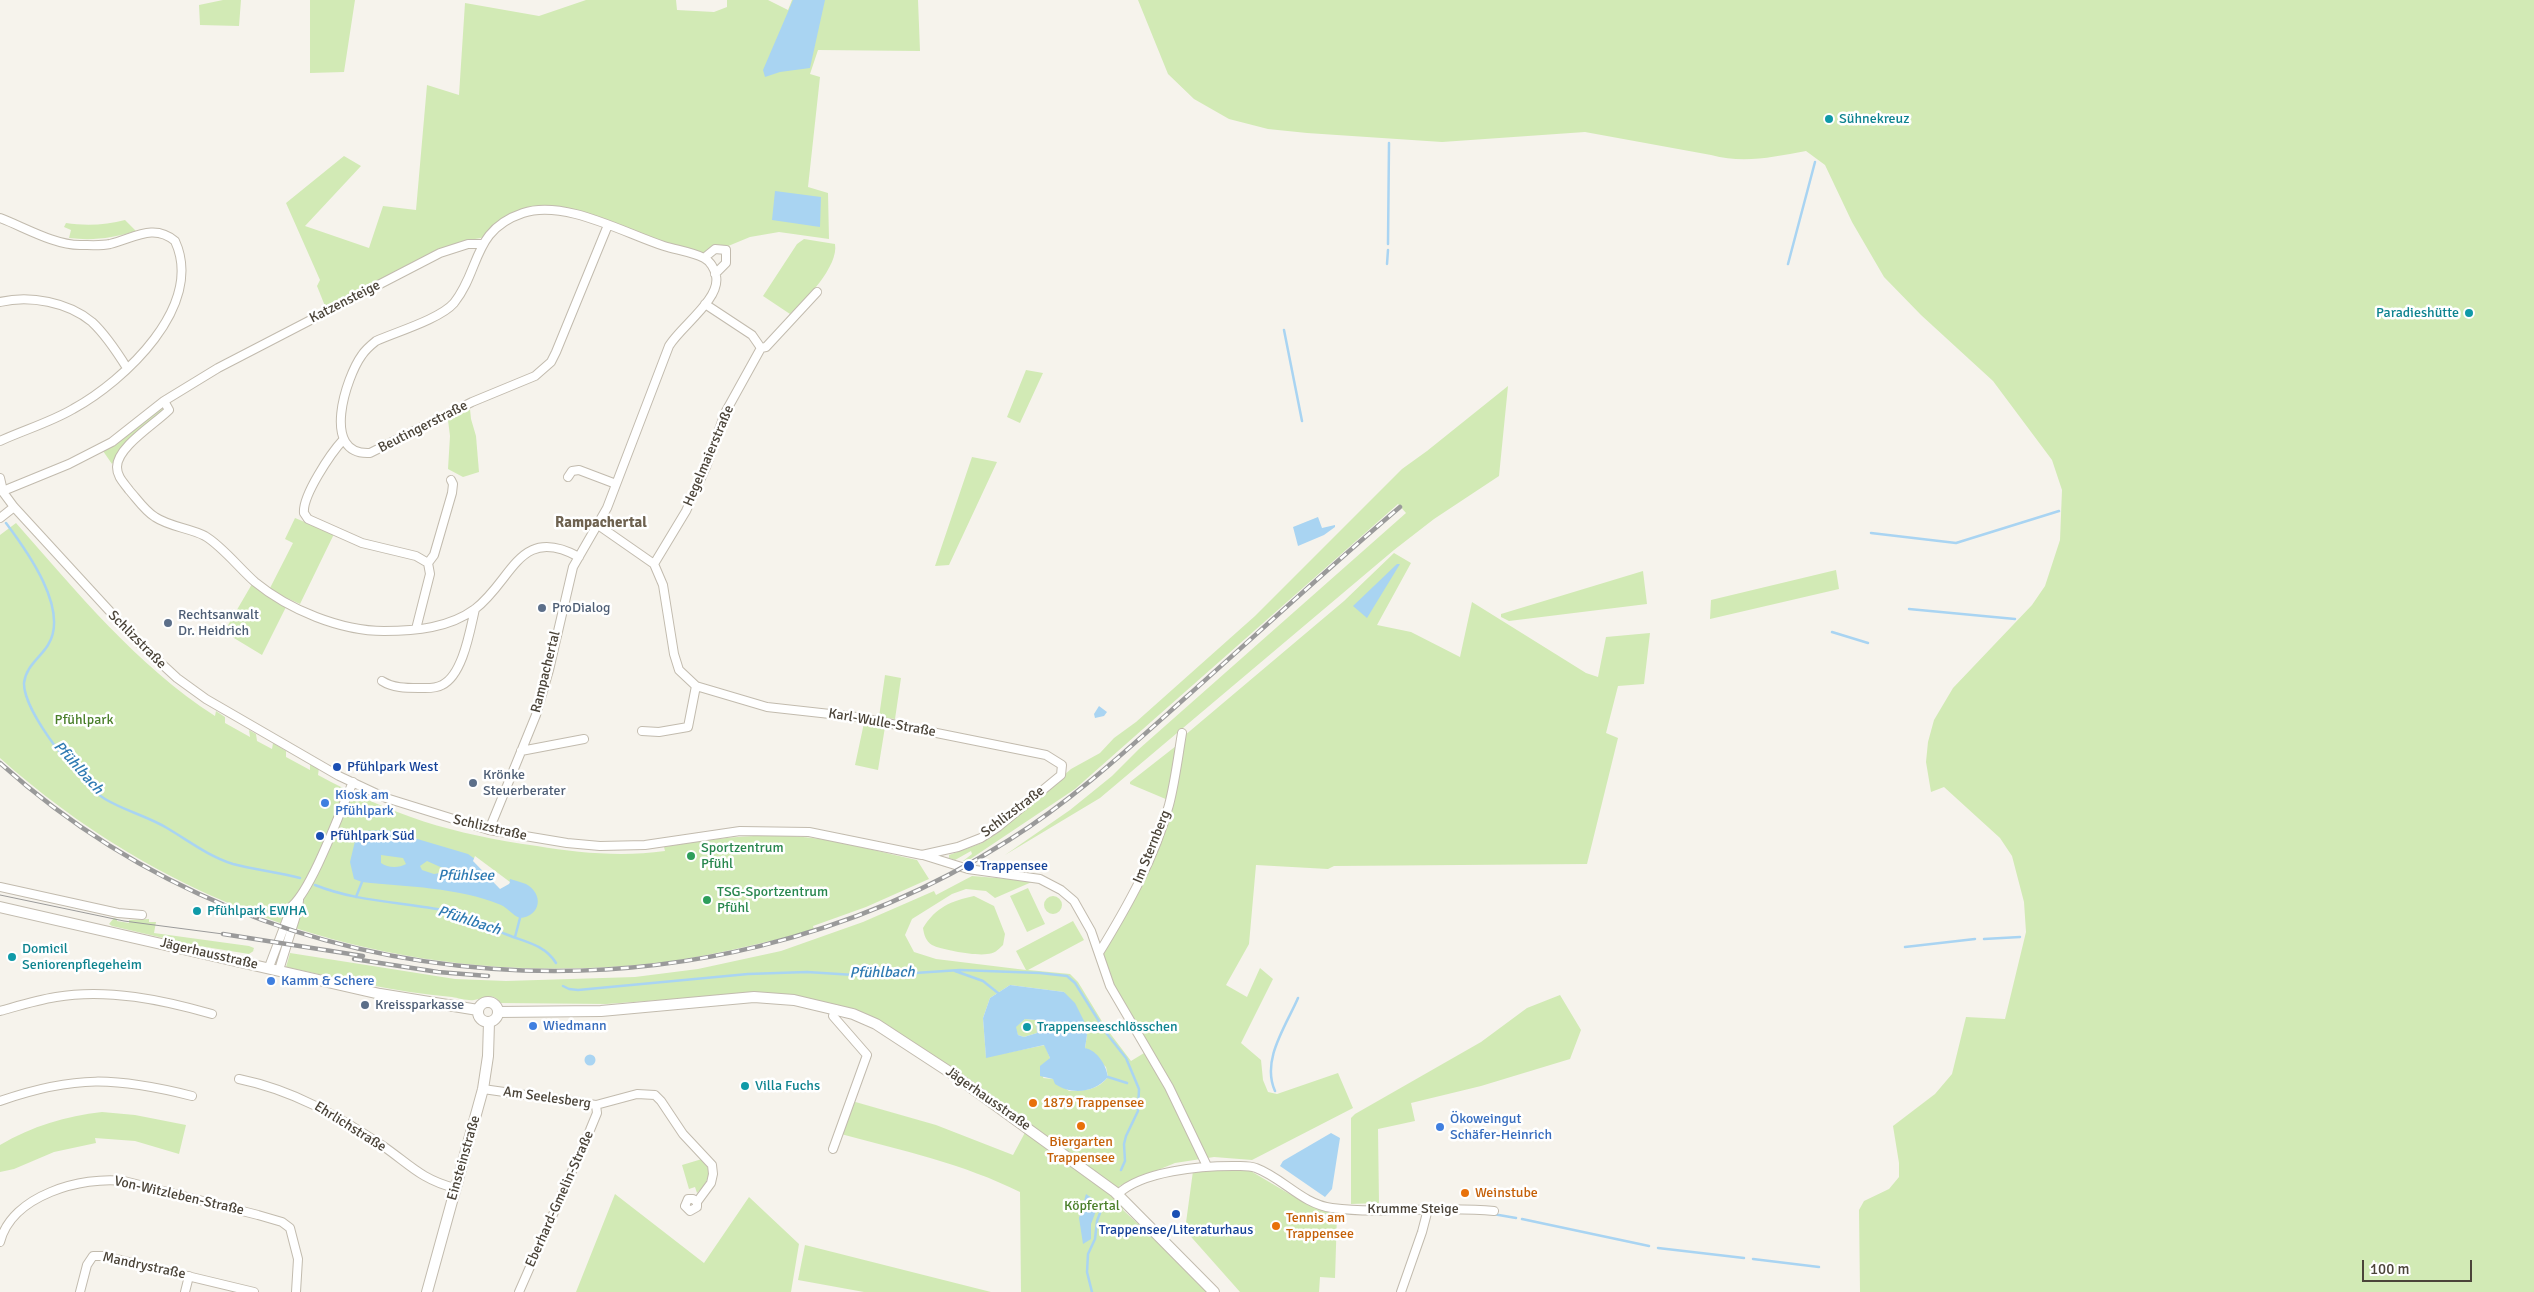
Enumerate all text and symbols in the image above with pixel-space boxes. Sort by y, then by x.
place label: Sühnekreuz [1839,111,1910,127]
marker: Sühnekreuz [1823,113,1835,125]
street label: Katzensteige [307,277,383,327]
place label: Paradieshütte [2376,305,2459,321]
marker: Paradieshütte [2463,307,2475,319]
street label: Beutingerstraße [375,397,471,457]
street label: Hegelmaierstraße [680,403,738,509]
district label: Rampachertal [555,514,647,532]
place label: ProDialog [552,600,610,616]
marker: ProDialog [536,602,548,614]
place label: Rechtsanwalt Dr. Heidrich [178,607,259,640]
street label: Schlizstraße [105,608,169,672]
marker: Rechtsanwalt Dr. Heidrich [162,617,174,629]
street label: Rampachertal [528,629,564,715]
street label: Karl-Wulle-Straße [827,705,937,741]
park label: Pfühlpark [55,712,113,728]
water label: Pfühlbach [50,738,106,798]
place label: Pfühlpark West [347,759,438,775]
marker: Pfühlpark West [331,761,343,773]
place label: Krönke Steuerberater [483,767,566,800]
marker: Krönke Steuerberater [467,777,479,789]
street label: Schlizstraße [978,783,1048,841]
place label: Kiosk am Pfühlpark [335,787,394,820]
marker: Kiosk am Pfühlpark [319,797,331,809]
street label: Im Sternberg [1130,808,1174,886]
street label: Schlizstraße [452,811,528,845]
place label: Pfühlpark Süd [330,828,415,844]
marker: Pfühlpark Süd [314,830,326,842]
place label: Sportzentrum Pfühl [701,840,784,872]
marker: Sportzentrum Pfühl [685,850,697,862]
place label: Trappensee [980,858,1048,874]
marker: Trappensee [962,859,976,873]
water label: Pfühlsee [438,867,494,885]
place label: TSG-Sportzentrum Pfühl [717,884,828,916]
marker: TSG-Sportzentrum Pfühl [701,894,713,906]
water label: Pfühlbach [435,902,503,940]
place label: Pfühlpark EWHA [207,903,307,919]
marker: Pfühlpark EWHA [191,905,203,917]
street label: Jägerhausstraße [158,935,260,973]
place label: Domicil Seniorenpflegeheim [22,941,142,974]
marker: Domicil Seniorenpflegeheim [6,951,18,963]
water label: Pfühlbach [849,963,915,983]
place label: Kamm & Schere [281,973,375,989]
marker: Kamm & Schere [265,975,277,987]
place label: Kreissparkasse [375,997,464,1013]
marker: Kreissparkasse [359,999,371,1011]
place label: Wiedmann [543,1018,607,1034]
place label: Trappenseeschlösschen [1037,1019,1178,1035]
marker: Wiedmann [527,1020,539,1032]
marker: Trappenseeschlösschen [1021,1021,1033,1033]
street label: Jägerhausstraße [942,1063,1034,1135]
place label: Villa Fuchs [755,1078,820,1094]
marker: Villa Fuchs [739,1080,751,1092]
street label: Am Seelesberg [502,1084,592,1112]
place label: 1879 Trappensee [1043,1095,1144,1111]
marker: 1879 Trappensee [1027,1097,1039,1109]
street label: Ehrlichstraße [311,1098,389,1156]
place label: Ökoweingut Schäfer-Heinrich [1450,1111,1552,1144]
street label: Einsteinstraße [444,1114,484,1202]
marker: Biergarten Trappensee [1075,1120,1087,1132]
marker: Ökoweingut Schäfer-Heinrich [1434,1121,1446,1133]
street label: Eberhard-Gmelin-Straße [522,1128,598,1270]
place label: Biergarten Trappensee [1047,1134,1115,1166]
street label: Von-Witzleben-Straße [112,1173,246,1219]
place label: Weinstube [1475,1185,1538,1201]
marker: Weinstube [1459,1187,1471,1199]
park label: Köpfertal [1064,1198,1120,1214]
street label: Krumme Steige [1367,1201,1459,1217]
marker: Trappensee/Literaturhaus [1170,1208,1182,1220]
place label: Tennis am Trappensee [1286,1210,1354,1242]
marker: Tennis am Trappensee [1270,1220,1282,1232]
place label: Trappensee/Literaturhaus [1099,1222,1253,1238]
street label: Mandrystraße [101,1249,187,1283]
scale bar [2364,1250,2474,1282]
text: 100 m [2370,1260,2410,1278]

